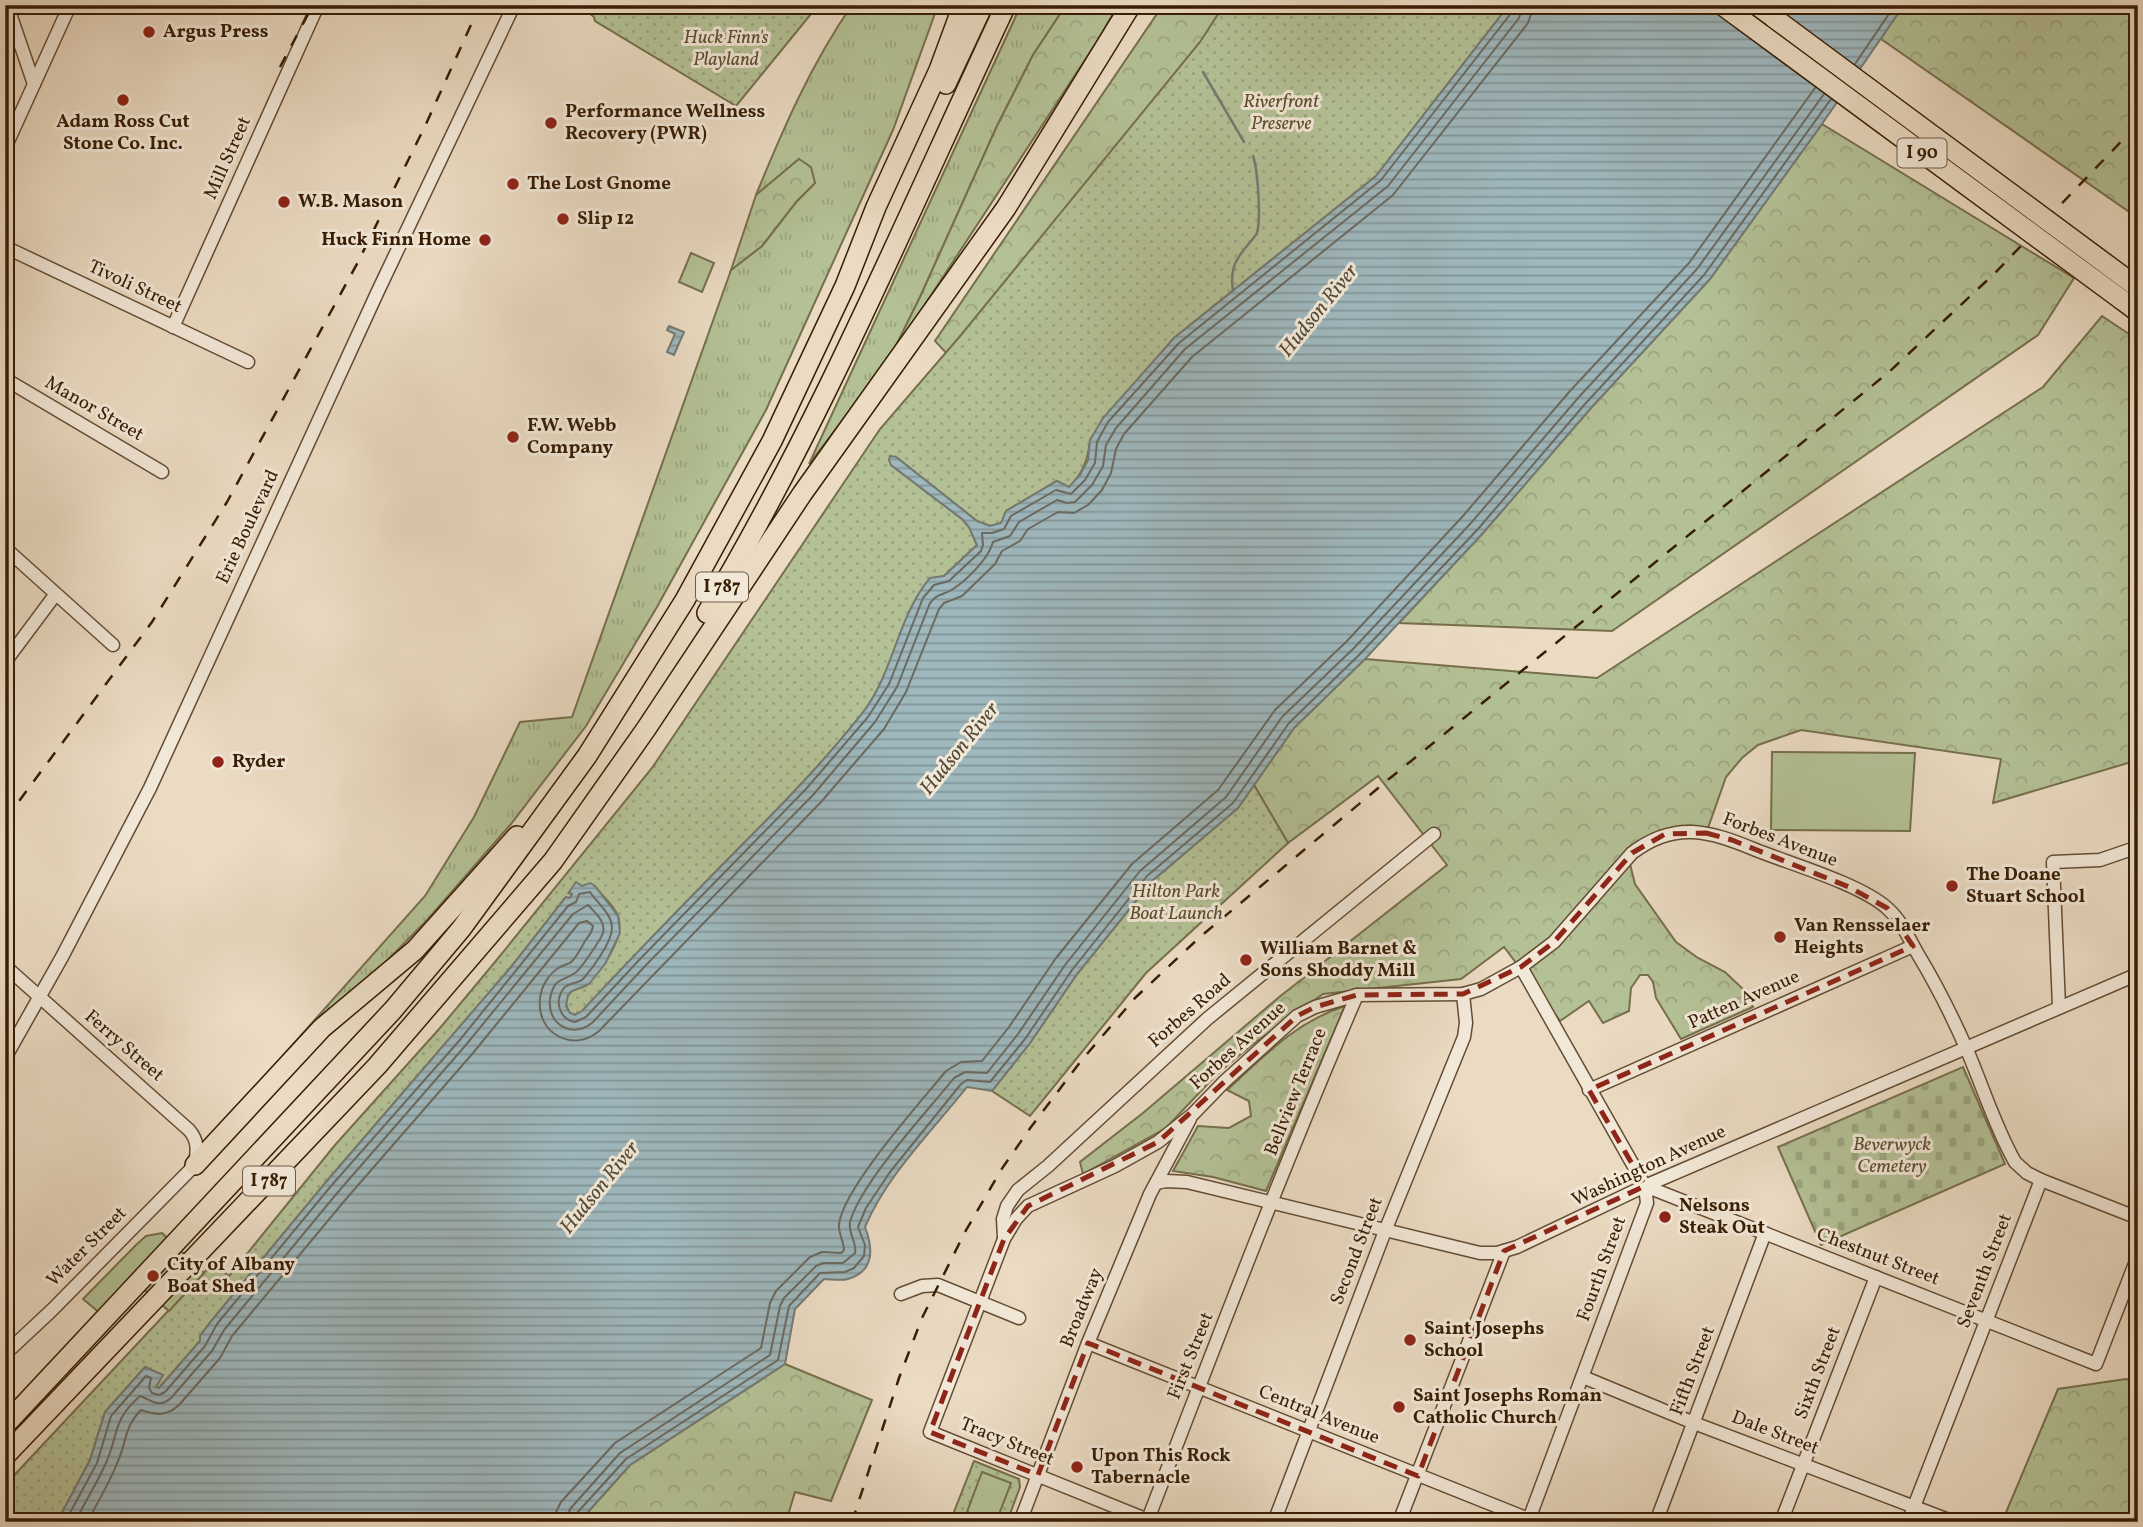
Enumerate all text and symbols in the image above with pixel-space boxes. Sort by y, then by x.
place label: Argus Press [163,19,269,45]
marker: Argus Press [141,24,157,40]
park label: Huck Finn's Playland [683,25,769,73]
park label: Riverfront Preserve [1243,89,1320,137]
marker: Adam Ross Cut Stone Co. Inc. [115,92,131,108]
place label: Performance Wellness Recovery (PWR) [565,99,765,147]
place label: Adam Ross Cut Stone Co. Inc. [56,109,190,157]
street label: Mill Street [198,112,258,204]
marker: Performance Wellness Recovery (PWR) [543,115,559,131]
road number: I 90 [1898,138,1946,168]
place label: The Lost Gnome [527,171,671,197]
marker: The Lost Gnome [505,176,521,192]
place label: W.B. Mason [298,189,403,215]
marker: W.B. Mason [276,194,292,210]
place label: Slip 12 [577,206,634,232]
marker: Slip 12 [555,211,571,227]
place label: Huck Finn Home [321,227,471,253]
marker: Huck Finn Home [477,232,493,248]
street label: Tivoli Street [84,254,186,320]
water label: Hudson River [1273,258,1366,364]
street label: Manor Street [40,370,148,448]
place label: F.W. Webb Company [527,413,616,461]
marker: F.W. Webb Company [505,429,521,445]
street label: Erie Boulevard [210,466,286,588]
road number: I 787 [696,572,748,602]
water label: Hudson River [914,696,1007,802]
place label: Ryder [232,749,285,775]
marker: Ryder [210,754,226,770]
street label: Forbes Avenue [1719,806,1841,874]
place label: The Doane Stuart School [1966,862,2085,910]
marker: The Doane Stuart School [1944,878,1960,894]
park label: Hilton Park Boat Launch [1129,879,1223,927]
place label: Van Rensselaer Heights [1794,913,1930,961]
marker: Van Rensselaer Heights [1772,929,1788,945]
place label: William Barnet & Sons Shoddy Mill [1260,936,1417,984]
marker: William Barnet & Sons Shoddy Mill [1238,952,1254,968]
street label: Patten Avenue [1684,964,1804,1036]
street label: Forbes Road [1143,968,1237,1054]
street label: Forbes Avenue [1184,996,1292,1096]
street label: Ferry Street [79,1004,170,1088]
street label: Bellview Terrace [1259,1024,1333,1160]
street label: Washington Avenue [1568,1119,1730,1213]
park label: Beverwyck Cemetery [1853,1132,1931,1180]
water label: Hudson River [554,1135,647,1241]
road number: I 787 [243,1166,295,1196]
street label: Second Street [1324,1193,1390,1309]
place label: Nelsons Steak Out [1679,1193,1765,1241]
street label: Water Street [41,1201,133,1293]
marker: Nelsons Steak Out [1657,1209,1673,1225]
street label: Seventh Street [1951,1210,2019,1332]
street label: Fourth Street [1571,1213,1633,1325]
street label: Chestnut Street [1813,1222,1944,1293]
place label: City of Albany Boat Shed [167,1252,295,1300]
street label: Broadway [1054,1264,1110,1352]
marker: City of Albany Boat Shed [145,1268,161,1284]
street label: First Street [1162,1308,1220,1404]
place label: Saint Josephs School [1424,1316,1545,1364]
street label: Fifth Street [1664,1322,1722,1419]
street label: Sixth Street [1788,1322,1848,1423]
marker: Saint Josephs School [1402,1332,1418,1348]
street label: Central Avenue [1255,1379,1383,1451]
place label: Saint Josephs Roman Catholic Church [1413,1383,1602,1431]
marker: Saint Josephs Roman Catholic Church [1391,1399,1407,1415]
street label: Dale Street [1728,1404,1823,1462]
street label: Tracy Street [956,1411,1058,1473]
place label: Upon This Rock Tabernacle [1091,1443,1231,1491]
marker: Upon This Rock Tabernacle [1069,1459,1085,1475]

